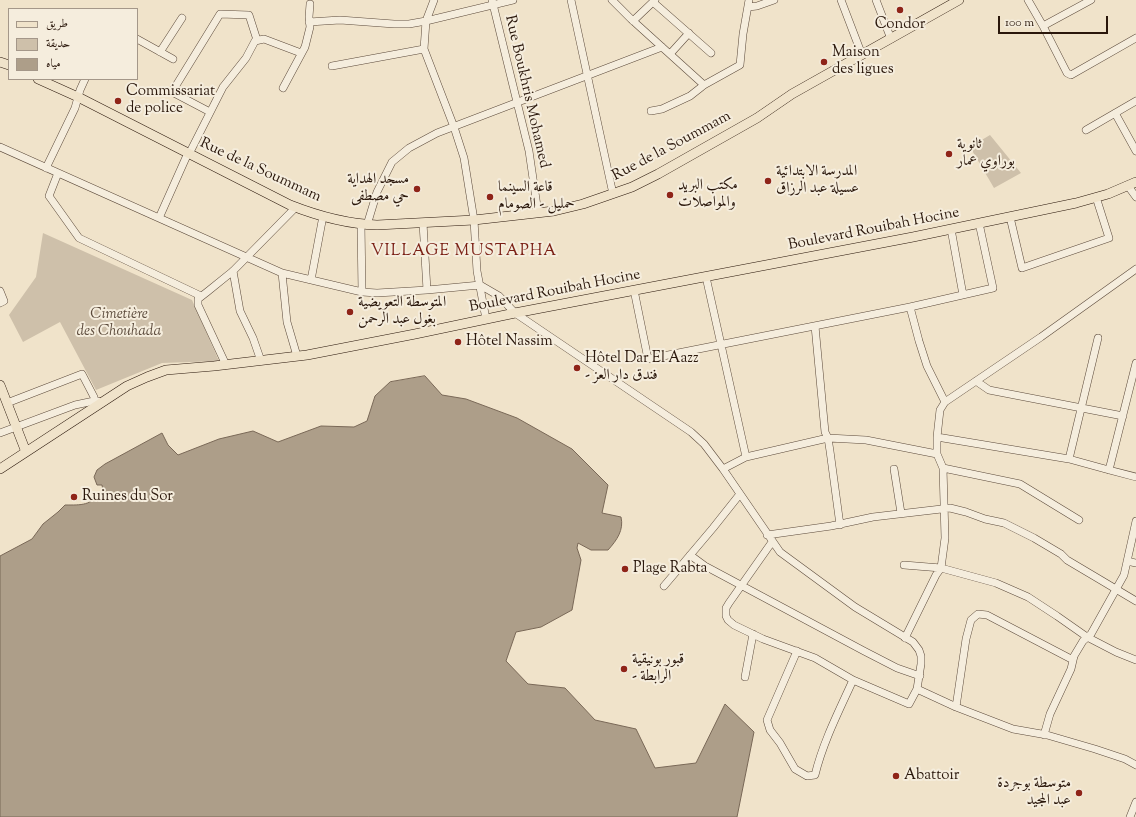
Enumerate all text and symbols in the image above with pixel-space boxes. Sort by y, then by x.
marker: Condor [895,5,905,15]
legend [8,8,138,80]
scale bar [1000,8,1110,34]
street label: Rue Boukhris Mohamed [500,14,552,170]
text: 100 m [1005,14,1034,32]
text: طريق [46,15,68,33]
place label: Condor [875,16,925,34]
text: حديقة [46,35,70,53]
place label: Maison des ligues [832,44,894,79]
text: مياه [46,55,61,73]
marker: Maison des ligues [819,57,829,67]
place label: Commissariat de police [126,83,215,118]
marker: Commissariat de police [113,96,123,106]
street label: Rue de la Soummam [610,108,734,186]
street label: Rue de la Soummam [196,135,324,207]
place label: ثانوية بوراوي عمار [957,136,1015,171]
marker: ثانوية بوراوي عمار [944,149,954,159]
place label: المدرسة الابتدائية عسيلة عبد الرزاق [776,163,859,198]
place label: مسجد الهداية حي مصطفى [347,171,409,206]
marker: المدرسة الابتدائية عسيلة عبد الرزاق [763,176,773,186]
place label: مكتب البريد والمواصلات [678,177,738,212]
place label: قاعة السينما حمليل - الصومام [498,179,575,214]
marker: مسجد الهداية حي مصطفى [412,184,422,194]
marker: مكتب البريد والمواصلات [665,190,675,200]
marker: قاعة السينما حمليل - الصومام [485,192,495,202]
street label: Boulevard Rouibah Hocine [787,205,961,255]
district label: VILLAGE MUSTAPHA [371,242,557,262]
street label: Boulevard Rouibah Hocine [468,267,642,317]
place label: المتوسطة التعويضية بغول عبد الرحمن [358,294,446,329]
park label: Cimetière des Chouhada [77,306,161,341]
marker: المتوسطة التعويضية بغول عبد الرحمن [345,307,355,317]
place label: Hôtel Nassim [466,333,553,351]
marker: Hôtel Nassim [453,337,463,347]
place label: Hôtel Dar El Aazz - فندق دار العز [585,350,699,385]
marker: Hôtel Dar El Aazz - فندق دار العز [572,363,582,373]
place label: Ruines du Sor [82,488,173,506]
marker: Ruines du Sor [69,492,79,502]
place label: Plage Rabta [633,560,707,578]
marker: Plage Rabta [620,564,630,574]
place label: قبور بونيقية - الرابطة [632,651,684,686]
marker: قبور بونيقية - الرابطة [619,664,629,674]
place label: Abattoir [904,767,959,785]
marker: Abattoir [891,771,901,781]
place label: متوسطة بوجردة عبد المجيد [997,775,1071,810]
marker: متوسطة بوجردة عبد المجيد [1074,788,1084,798]

